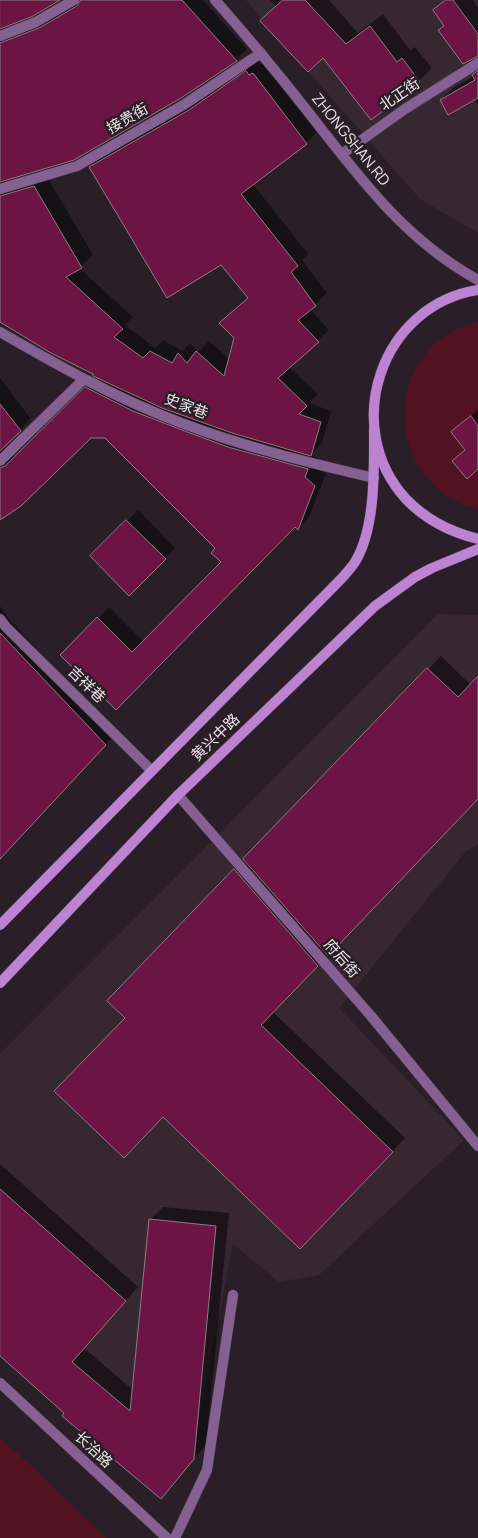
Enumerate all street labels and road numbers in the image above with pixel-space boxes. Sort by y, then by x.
street label: 北正街 [376,75,424,115]
street label: ZHONGSHAN.RD [307,90,393,190]
street label: 接贵街 [104,100,152,138]
street label: 史家巷 [162,391,210,423]
street label: 吉祥巷 [64,663,108,707]
street label: 黄兴中路 [188,711,244,765]
street label: 府后街 [319,936,363,982]
street label: 长治路 [70,1428,116,1472]

